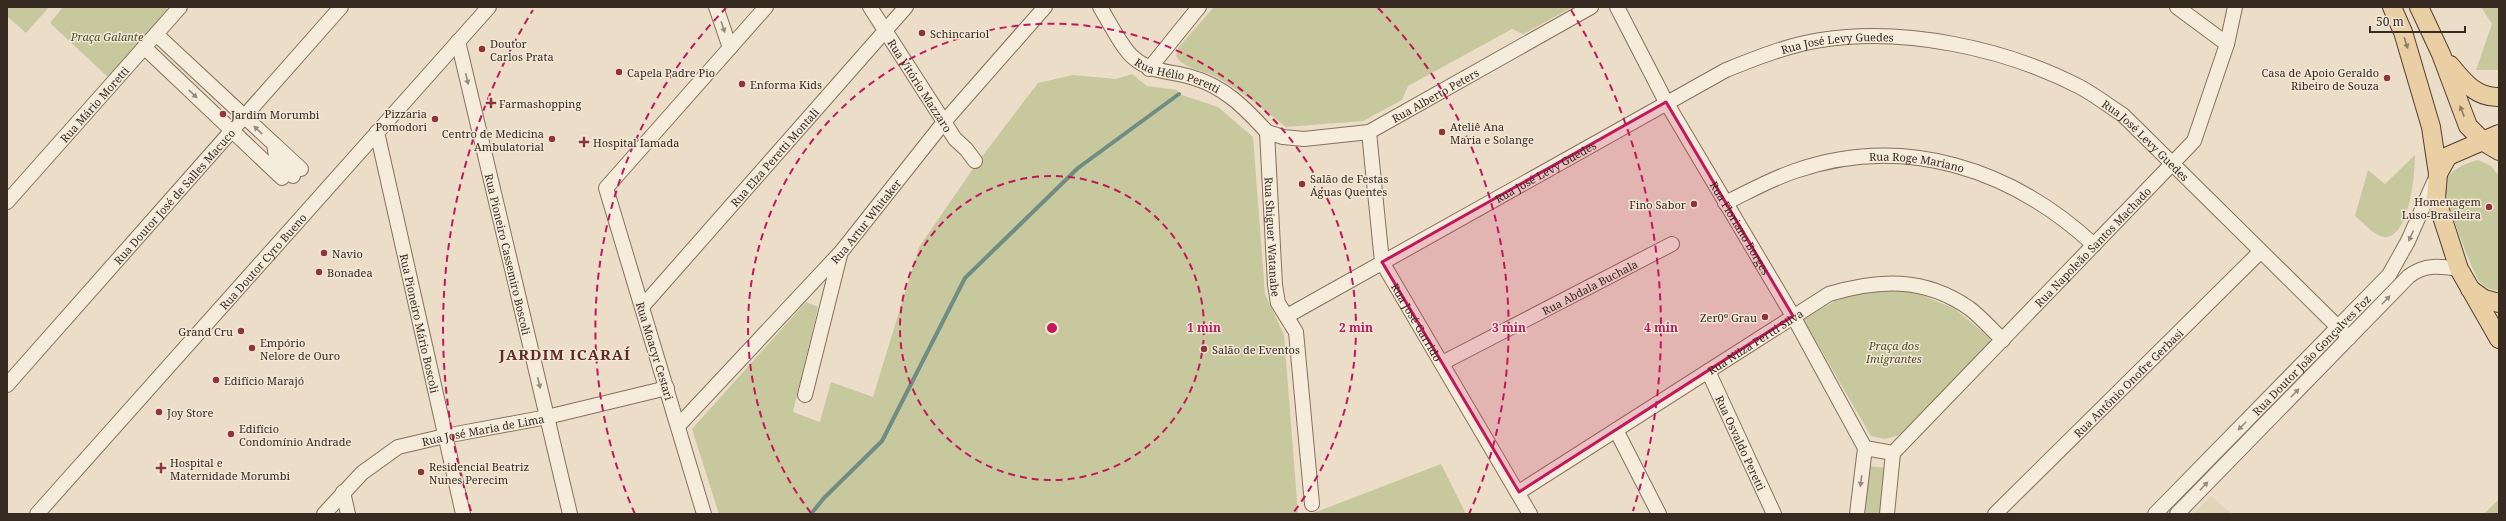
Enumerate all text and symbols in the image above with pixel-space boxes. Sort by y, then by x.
scale bar [2370,8,2465,34]
text: 50 m [2376,13,2404,30]
one-way arrow [720,22,726,34]
place label: Schincariol [930,26,990,41]
marker: Schincariol [917,28,927,38]
park label: Praça Galante [70,29,144,44]
street label: Rua José Levy Guedes [1779,29,1894,57]
place label: Doutor Carlos Prata [490,36,554,64]
street label: Rua Vitório Mazzaro [885,36,956,135]
one-way arrow [2403,37,2409,49]
marker: Doutor Carlos Prata [477,44,487,54]
street label: Rua Hélio Peretti [1132,54,1224,96]
street label: Rua Mário Moretti [56,62,132,145]
street label: Rua Alberto Peters [1389,64,1481,125]
place label: Capela Padre Pio [627,65,715,80]
place label: Casa de Apoio Geraldo Ribeiro de Souza [2262,65,2379,93]
marker: Capela Padre Pio [614,67,624,77]
one-way arrow [465,73,471,85]
marker: Casa de Apoio Geraldo Ribeiro de Souza [2382,73,2392,83]
place label: Enforma Kids [750,77,822,92]
marker: Enforma Kids [737,79,747,89]
one-way arrow [188,89,198,98]
place label: Farmashopping [499,96,581,111]
street label: Rua José Levy Guedes [2099,96,2193,184]
marker: Farmashopping [486,98,496,108]
street label: Rua Elza Peretti Montali [727,104,822,209]
one-way arrow [2459,104,2465,116]
place label: Pizzaria Pomodori [375,106,427,134]
place label: Jardim Morumbi [230,107,320,122]
marker: Jardim Morumbi [218,109,228,119]
marker: Pizzaria Pomodori [430,114,440,124]
place label: Ateliê Ana Maria e Solange [1450,119,1534,147]
street label: Rua Doutor José de Salles Macuco [110,125,238,267]
one-way arrow [253,125,263,134]
place label: Centro de Medicina Ambulatorial [442,126,545,154]
marker: Ateliê Ana Maria e Solange [1437,127,1447,137]
marker: Centro de Medicina Ambulatorial [547,134,557,144]
place label: Hospital Iamada [593,135,679,150]
marker: Hospital Iamada [578,136,590,148]
street label: Rua José Levy Guedes [1492,137,1599,206]
street label: Rua Roge Mariano [1869,148,1966,175]
place label: Salão de Festas Águas Quentes [1310,171,1388,199]
street label: Rua Pioneiro Cassemiro Boscoli [482,172,535,337]
street label: Rua Artur Whitaker [827,175,904,266]
street label: Rua Shiguer Watanabe [1262,177,1284,298]
street label: Rua Floriano Borges [1707,178,1774,277]
marker: Salão de Festas Águas Quentes [1297,179,1307,189]
street label: Rua Napoleão Santos Machado [2031,183,2154,310]
place label: Homenagem Luso-Brasileira [2402,194,2482,222]
place label: Fino Sabor [1629,197,1687,212]
marker: Fino Sabor [1689,199,1699,209]
marker: Homenagem Luso-Brasileira [2484,202,2494,212]
street label: Rua Doutor Cyro Bueno [216,210,309,312]
one-way arrow [2407,230,2413,242]
place label: Navio [332,246,363,261]
marker: Navio [319,248,329,258]
street label: Rua Pioneiro Mário Boscoli [397,252,443,395]
street label: Rua Abdala Buchala [1539,256,1640,318]
place label: Bonadea [327,265,373,280]
marker: Bonadea [314,267,324,277]
street label: Rua José Garrido [1388,280,1446,364]
street label: Rua Doutor João Gonçalves Foz [2249,291,2373,418]
one-way arrow [2381,295,2391,305]
street label: Rua Moacyr Cestari [633,300,677,402]
street label: Rua Nilza Pertti Silva [1704,305,1806,377]
place label: Zer0º Grau [1700,310,1757,325]
marker: Zer0º Grau [1760,312,1770,322]
text: 1 min [1187,319,1221,336]
text: 2 min [1339,319,1373,336]
text: 3 min [1492,319,1526,336]
text: 4 min [1644,319,1678,336]
centre of rings [1045,321,1059,335]
place label: Grand Cru [178,324,233,339]
street label: Rua Antônio Onofre Gerbasi [2070,325,2186,440]
marker: Grand Cru [236,326,246,336]
place label: Empório Nelore de Ouro [260,335,340,363]
park label: Praça dos Imigrantes [1865,338,1922,366]
place label: Salão de Eventos [1212,342,1300,357]
marker: Empório Nelore de Ouro [247,343,257,353]
district label: JARDIM ICARAÍ [498,344,631,364]
marker: Salão de Eventos [1199,344,1209,354]
place label: Edifício Marajó [224,373,304,388]
marker: Edifício Marajó [211,375,221,385]
one-way arrow [536,376,542,389]
one-way arrow [2290,388,2300,398]
street label: Rua Osvaldo Peretti [1713,393,1770,493]
place label: Joy Store [166,405,214,420]
marker: Joy Store [154,407,164,417]
street label: Rua José Maria de Lima [420,410,545,449]
place label: Edifício Condomínio Andrade [239,421,352,449]
one-way arrow [2237,421,2247,431]
marker: Edifício Condomínio Andrade [226,429,236,439]
place label: Hospital e Maternidade Morumbi [170,455,290,483]
place label: Residencial Beatriz Nunes Perecim [429,459,529,487]
marker: Hospital e Maternidade Morumbi [155,462,167,474]
marker: Residencial Beatriz Nunes Perecim [416,467,426,477]
one-way arrow [1858,475,1864,487]
one-way arrow [2199,481,2209,491]

